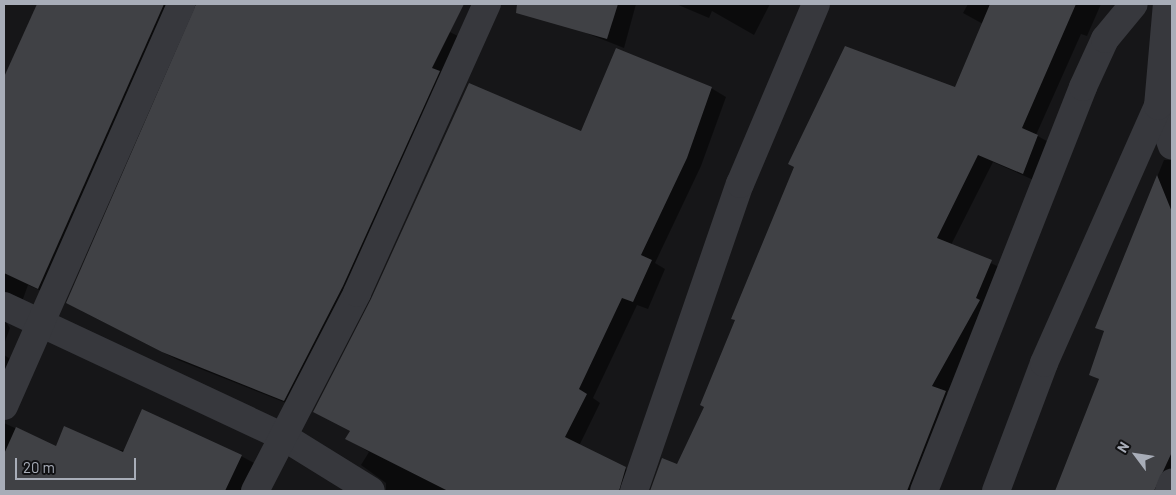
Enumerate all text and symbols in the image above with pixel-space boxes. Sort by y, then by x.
north arrow [1111,430,1161,480]
text: N [1113,439,1132,455]
scale bar [18,448,139,480]
text: 20 m [23,458,55,476]

